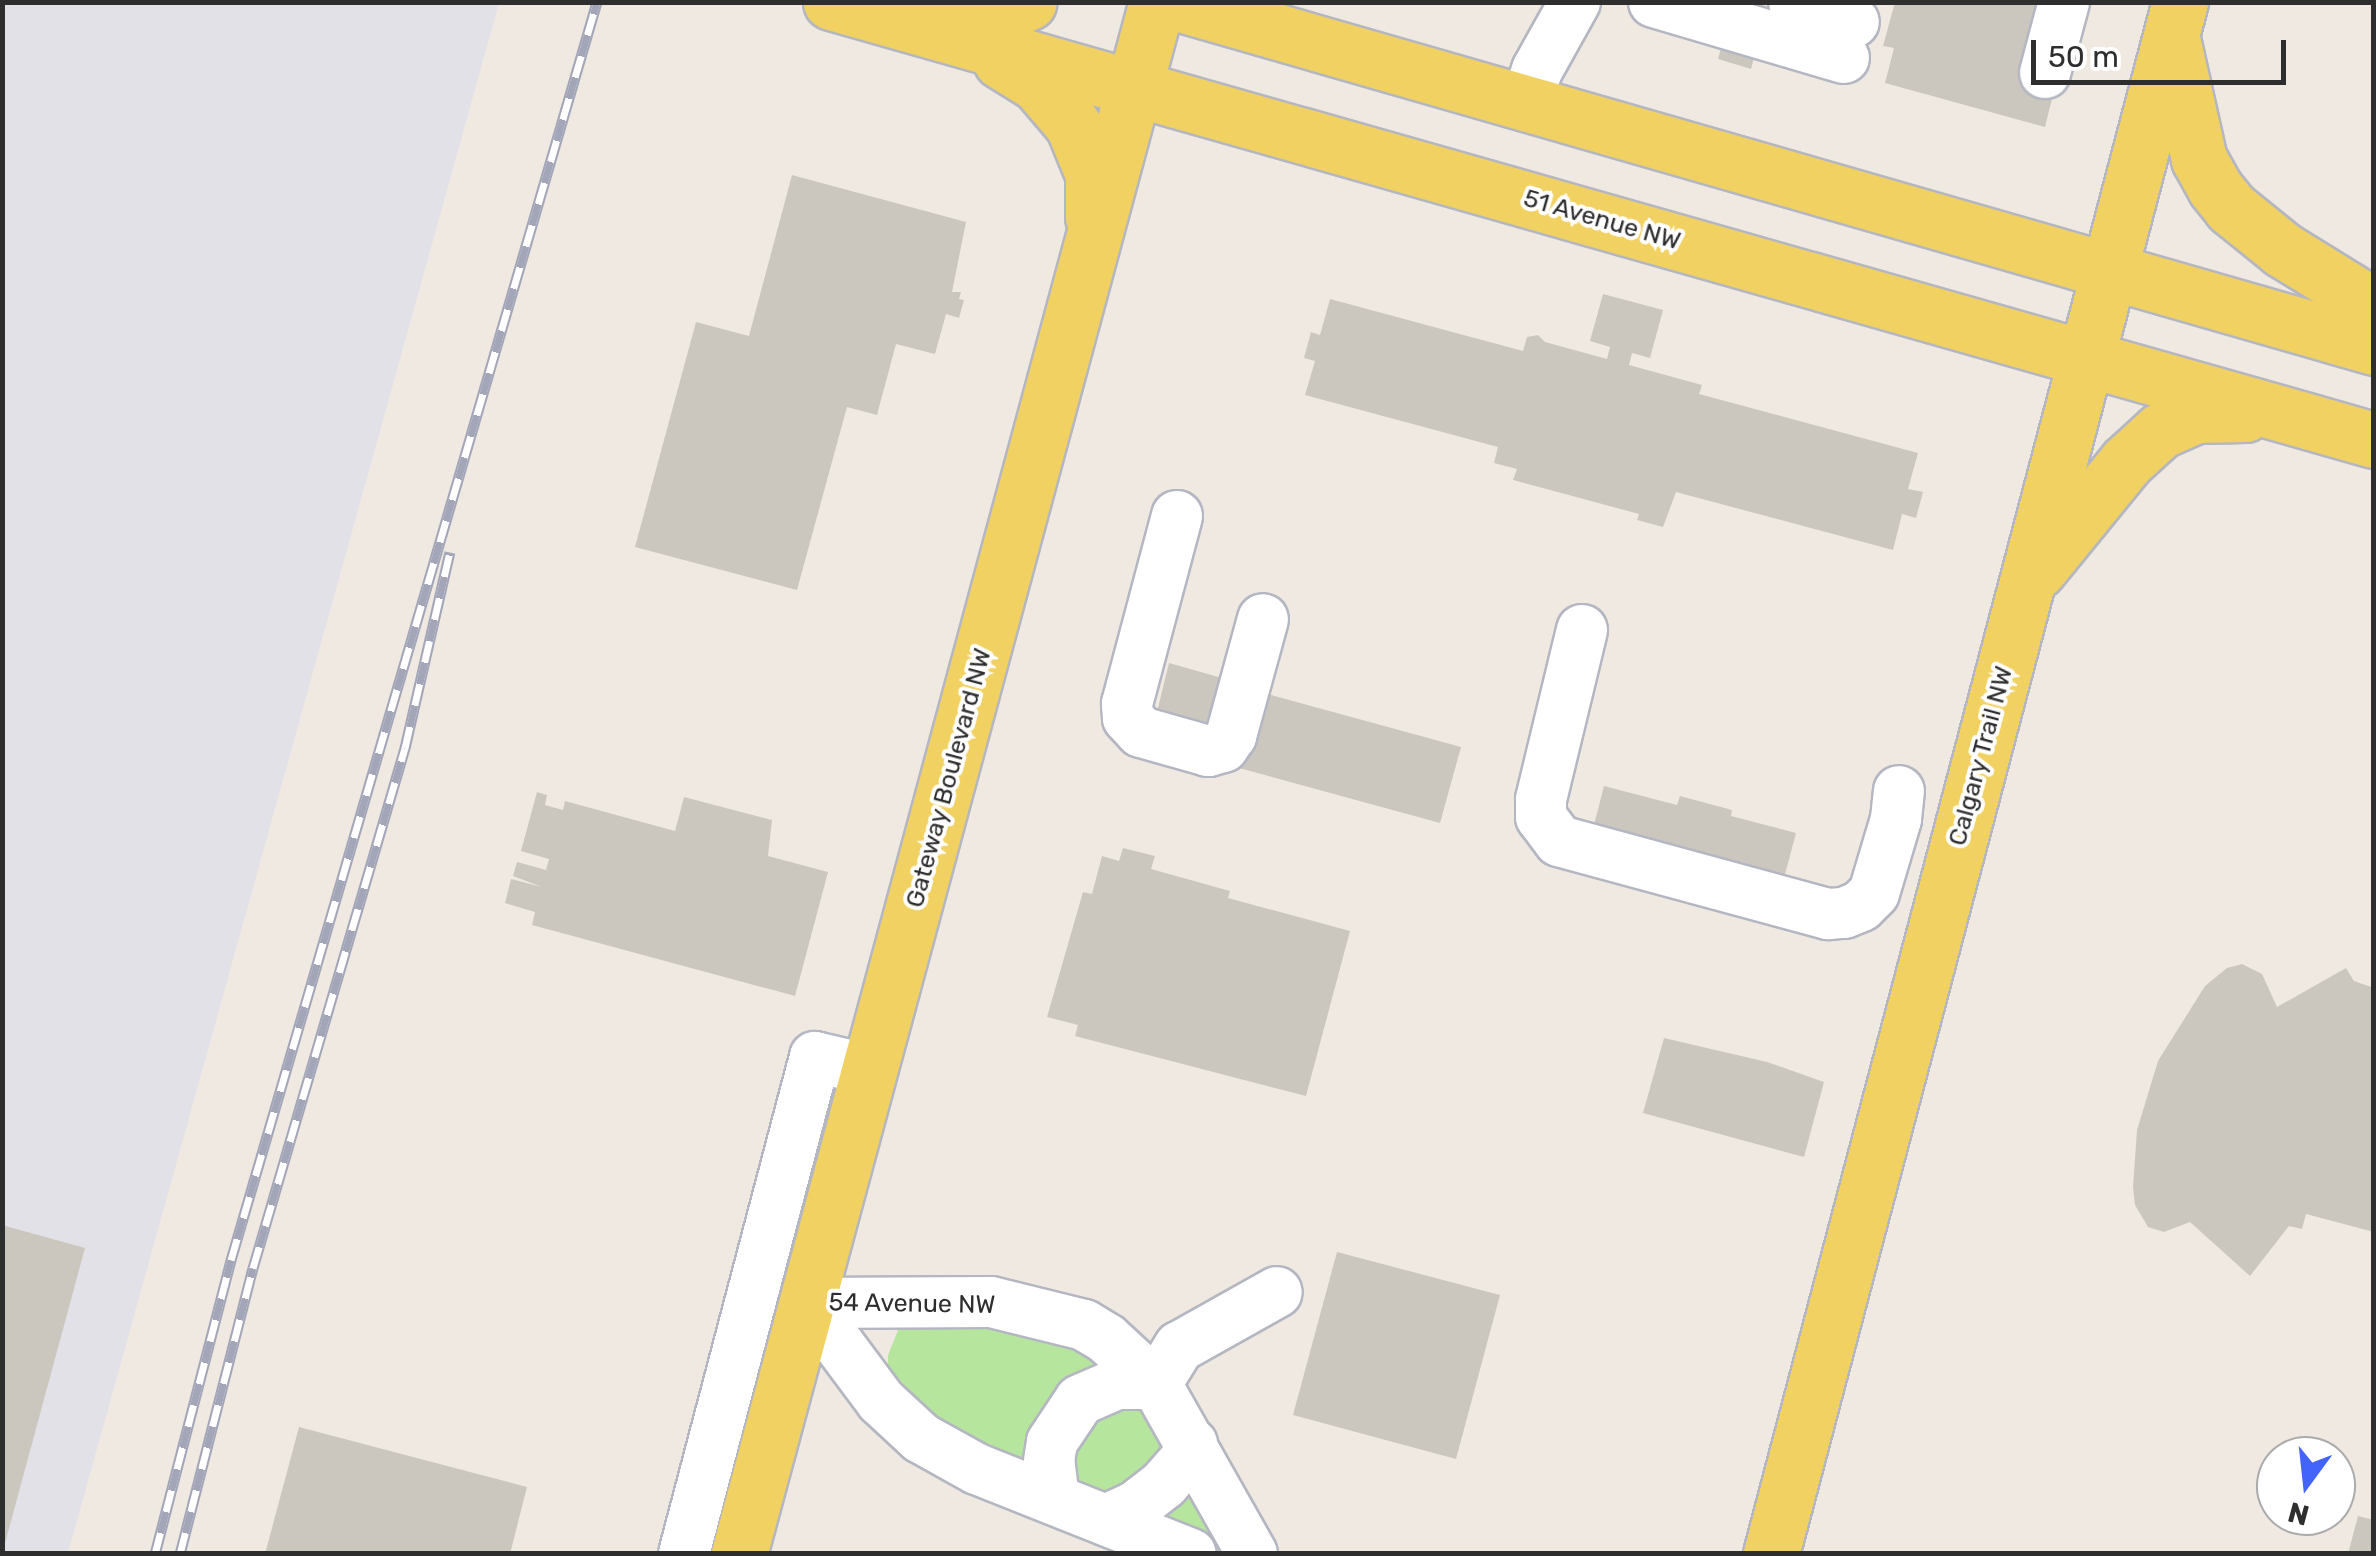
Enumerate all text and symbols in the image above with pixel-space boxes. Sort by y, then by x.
scale bar [2036,20,2291,82]
text: 50 m [2048,39,2119,75]
street label: 51 Avenue NW [1520,183,1684,257]
street label: Gateway Boulevard NW [900,645,998,911]
street label: Calgary Trail NW [1942,662,2020,850]
street label: 54 Avenue NW [828,1288,996,1320]
north arrow [2256,1436,2356,1536]
text: N [2285,1495,2313,1532]

